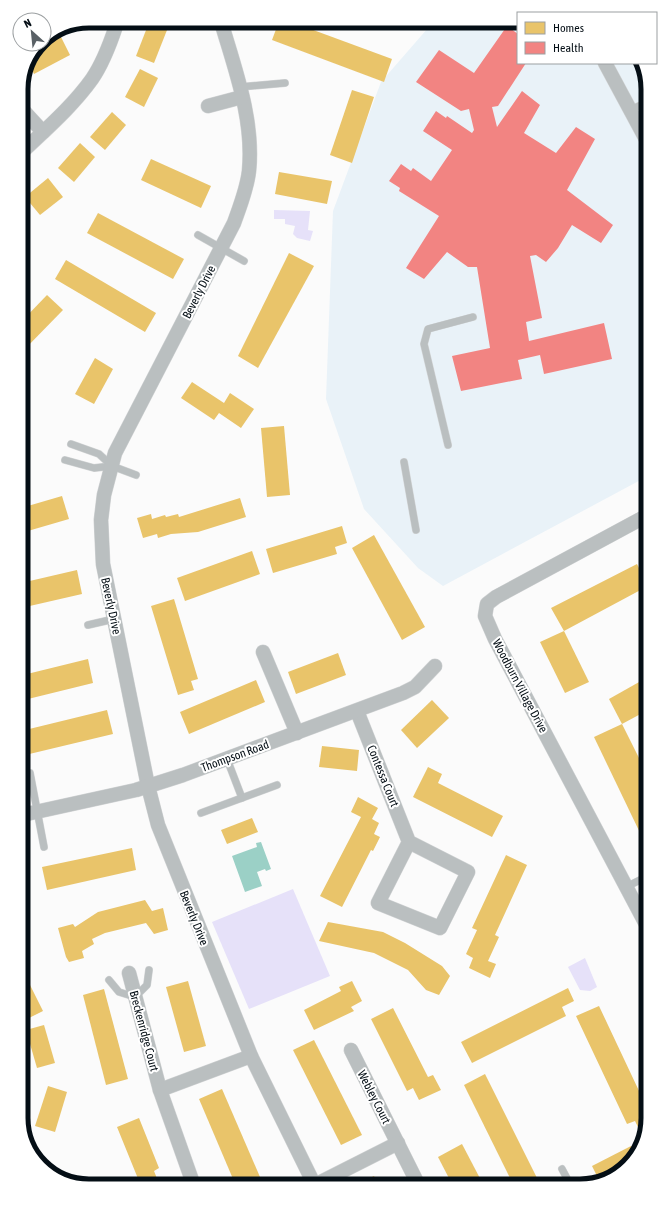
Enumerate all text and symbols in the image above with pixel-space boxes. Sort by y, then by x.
north arrow [12,12,52,52]
legend [517,12,657,64]
text: N [22,16,33,30]
text: Homes [553,21,584,35]
text: Health [553,41,583,55]
street label: Beverly Drive [180,263,218,321]
street label: Beverly Drive [98,576,124,636]
street label: Woodburn Village Drive [489,637,551,735]
street label: Thompson Road [199,737,271,775]
street label: Contessa Court [364,743,402,809]
street label: Beverly Drive [177,889,211,947]
street label: Breckenridge Court [126,989,162,1073]
street label: Webley Court [355,1068,394,1127]

